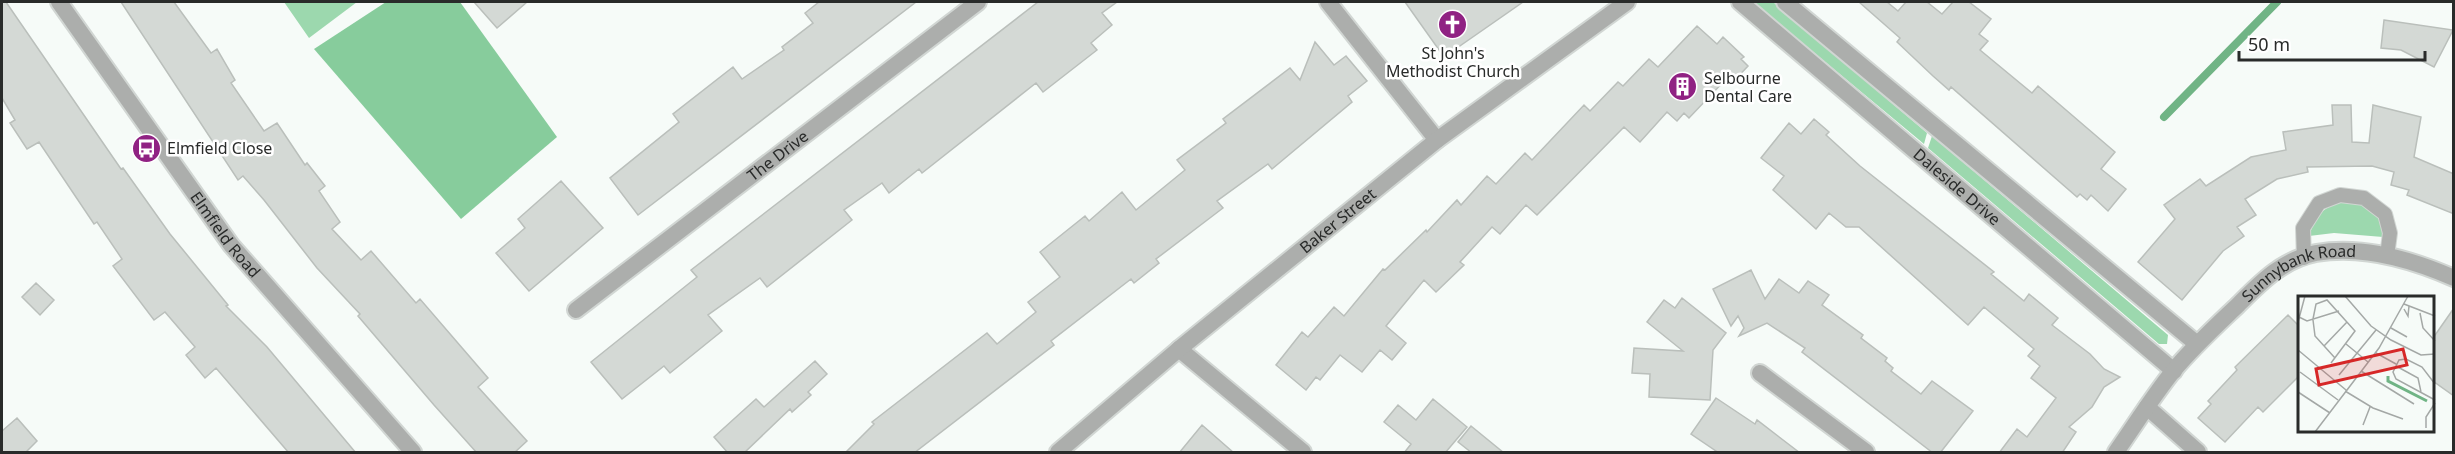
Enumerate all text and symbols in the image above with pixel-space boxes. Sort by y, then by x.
church icon: St John's Methodist Church [1437,9,1469,41]
scale bar [2239,24,2425,62]
text: 50 m [2248,32,2290,56]
place label: St John's Methodist Church [1386,42,1520,82]
place label: Selbourne Dental Care [1704,67,1792,107]
building icon: Selbourne Dental Care [1667,71,1699,103]
street label: The Drive [743,125,813,186]
bus stop icon: Elmfield Close [130,132,162,164]
place label: Elmfield Close [167,137,272,159]
street label: Daleside Drive [1909,143,2006,230]
street label: Baker Street [1295,183,1381,258]
street label: Elmfield Road [185,187,266,282]
street label: Sunnybank Road [2237,240,2357,306]
inset map [2298,296,2434,433]

